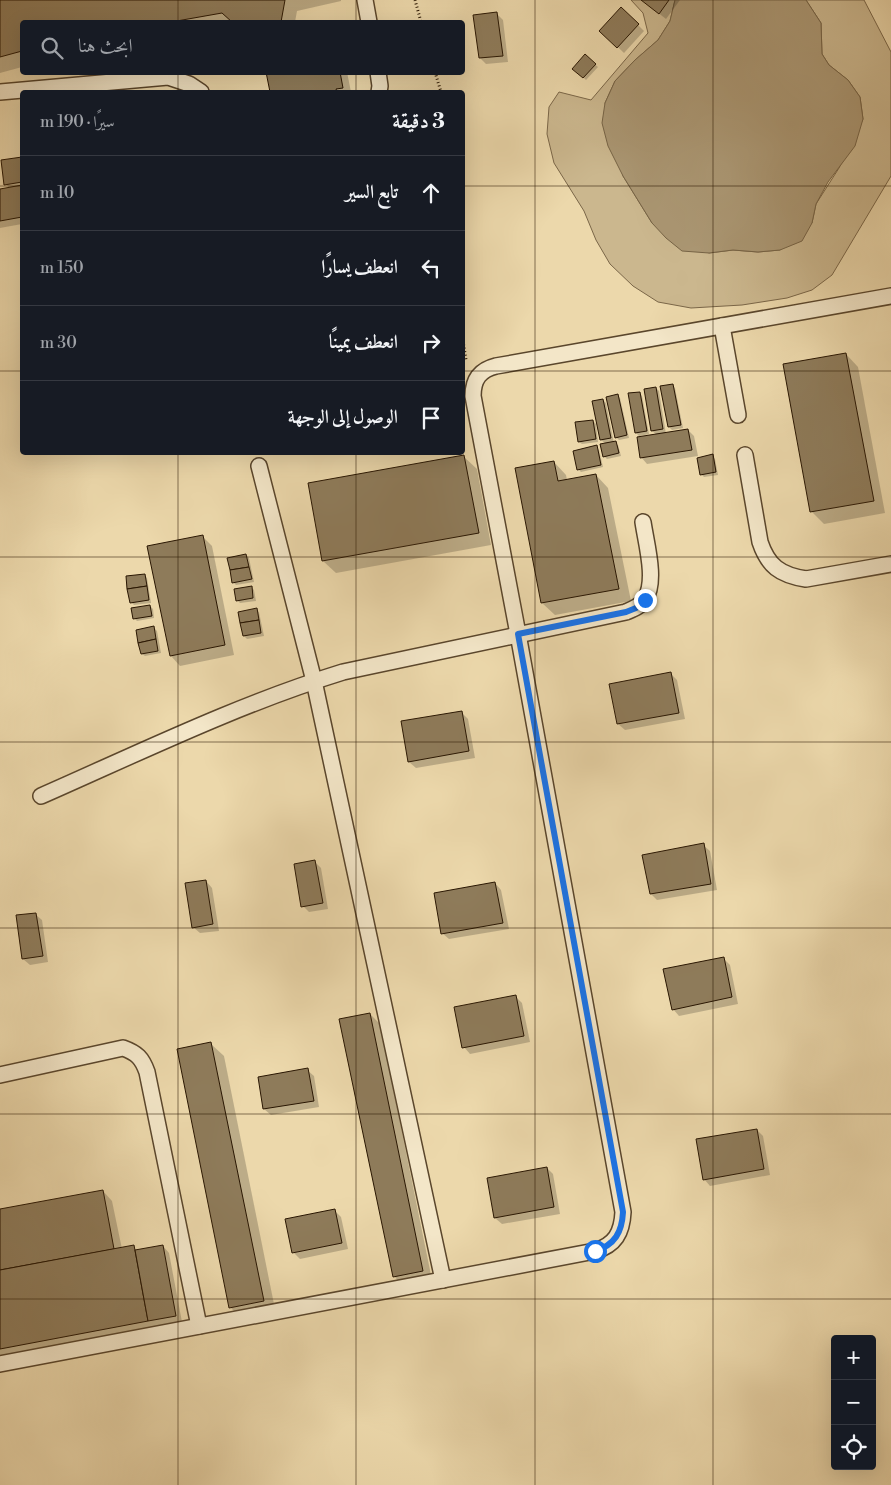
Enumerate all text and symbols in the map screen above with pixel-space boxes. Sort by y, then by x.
search box [20,20,465,75]
icon: search [38,34,66,62]
text: ابحث هنا [78,34,133,58]
text: 3 دقيقة [392,109,445,135]
text: سيرًا · 190 m [40,112,115,132]
icon: ahead [417,179,445,207]
text: تابع السير [345,180,398,204]
text: 10 m [40,183,74,203]
icon: left [417,254,445,282]
text: انعطف يسارًا [321,255,398,279]
text: 150 m [40,258,84,278]
icon: right [417,329,445,357]
text: انعطف يمينًا [329,330,398,354]
text: 30 m [40,333,77,353]
icon: arrive [417,404,445,432]
text: الوصول إلى الوجهة [288,405,398,429]
route end [634,589,657,612]
route start [584,1240,607,1263]
map controls [831,1335,876,1470]
button: + [831,1335,876,1380]
button: − [831,1380,876,1425]
button: locate [831,1425,876,1470]

